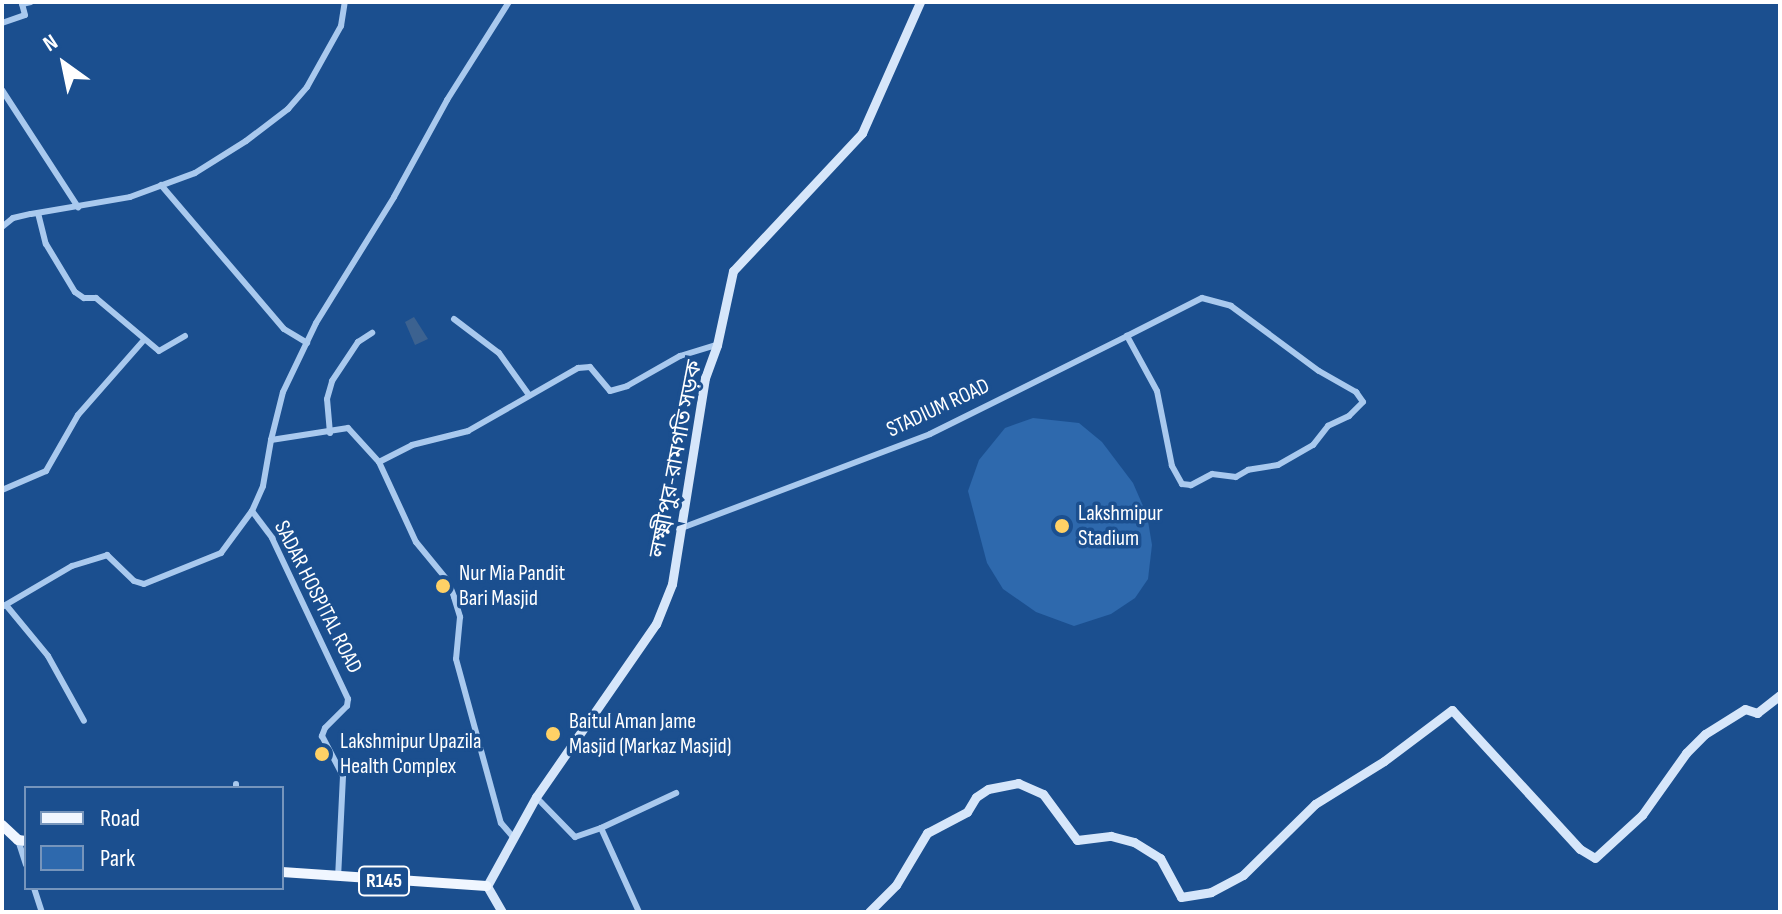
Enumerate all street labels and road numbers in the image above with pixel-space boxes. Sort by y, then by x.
street label: লক্ষ্মীপুর-রামগতি সড়ক [644,358,708,560]
street label: STADIUM ROAD [882,373,994,443]
street label: SADAR HOSPITAL ROAD [268,516,368,678]
road number: R145 [358,865,410,897]

